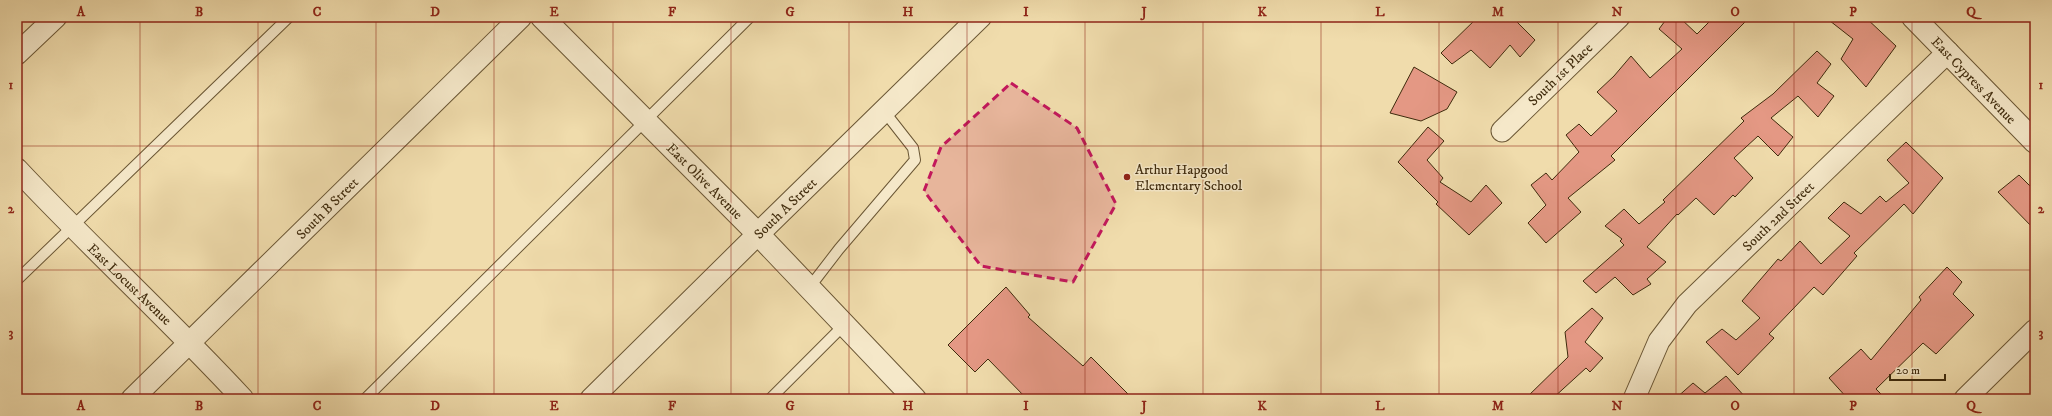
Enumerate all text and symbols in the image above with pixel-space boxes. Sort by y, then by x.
text: A [76,4,86,20]
text: B [195,4,203,20]
text: C [313,4,322,20]
text: D [430,4,440,20]
text: E [549,4,559,20]
text: F [668,4,677,20]
text: G [785,4,795,20]
text: H [903,4,914,20]
text: I [1023,4,1029,20]
text: J [1139,4,1147,21]
text: K [1257,4,1267,20]
text: L [1375,4,1385,20]
text: M [1492,4,1504,20]
text: N [1612,4,1623,20]
text: O [1730,4,1740,20]
text: P [1849,4,1857,20]
text: Q [1966,4,1982,20]
street label: East Cypress Avenue [1927,33,2020,128]
street label: South 1st Place [1525,39,1597,110]
text: 1 [9,77,14,93]
text: 1 [2039,77,2044,93]
street label: East Olive Avenue [662,140,746,224]
place label: Arthur Hapgood Elementary School [1135,161,1243,195]
marker: Arthur Hapgood Elementary School [1122,172,1132,182]
street label: South B Street [293,173,363,244]
street label: South A Street [750,174,821,243]
street label: South 2nd Street [1739,178,1819,255]
text: 2 [8,201,15,217]
text: 2 [2038,201,2045,217]
street label: East Locust Avenue [83,240,175,330]
text: 3 [9,325,14,341]
text: 3 [2039,325,2044,341]
scale bar [1890,356,1945,382]
text: 20 m [1896,363,1920,378]
text: A [76,398,86,414]
text: B [195,398,203,414]
text: C [313,398,322,414]
text: D [430,398,440,414]
text: E [549,398,559,414]
text: F [668,398,677,414]
text: G [785,398,795,414]
text: H [903,398,914,414]
text: I [1023,398,1029,414]
text: J [1139,398,1147,415]
text: K [1257,398,1267,414]
text: L [1375,398,1385,414]
text: M [1492,398,1504,414]
text: N [1612,398,1623,414]
text: O [1730,398,1740,414]
text: P [1849,398,1857,414]
text: Q [1966,398,1982,414]

